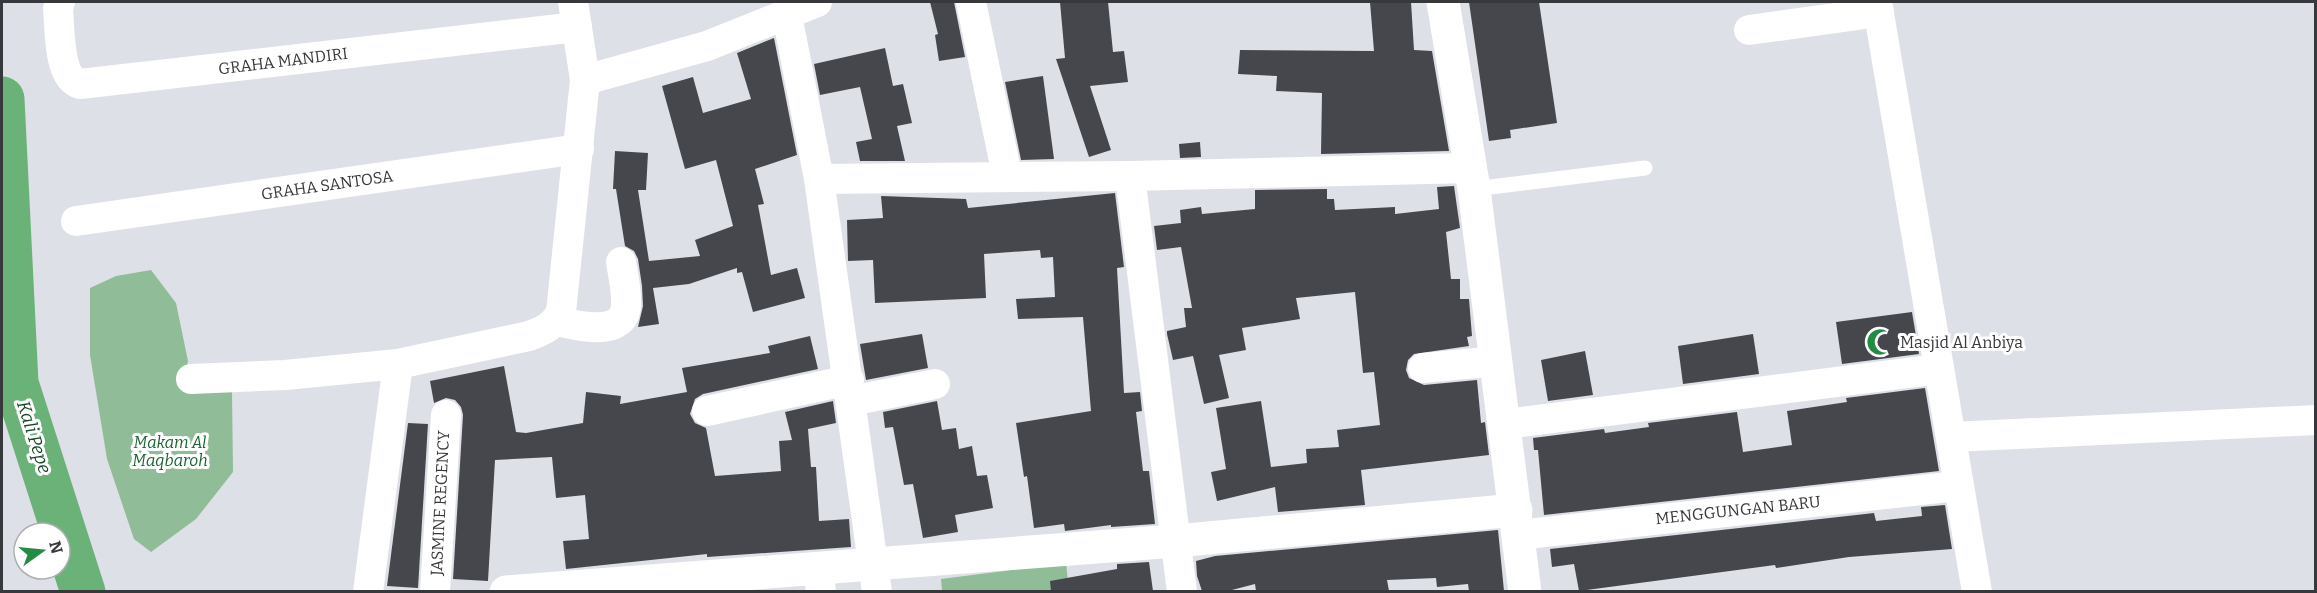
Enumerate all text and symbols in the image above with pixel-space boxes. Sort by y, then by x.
street label: GRAHA MANDIRI [217,44,349,78]
street label: GRAHA SANTOSA [260,166,395,204]
mosque icon: Masjid Al Anbiya [1865,327,1895,357]
place label: Masjid Al Anbiya [1900,333,2023,352]
water label: Kali Pepe [12,398,56,476]
street label: JASMINE REGENCY [427,429,453,577]
park label: Makam Al Maqbaroh [132,433,208,470]
street label: MENGGUNGAN BARU [1654,492,1822,528]
north arrow [12,521,72,581]
text: N [45,539,67,556]

